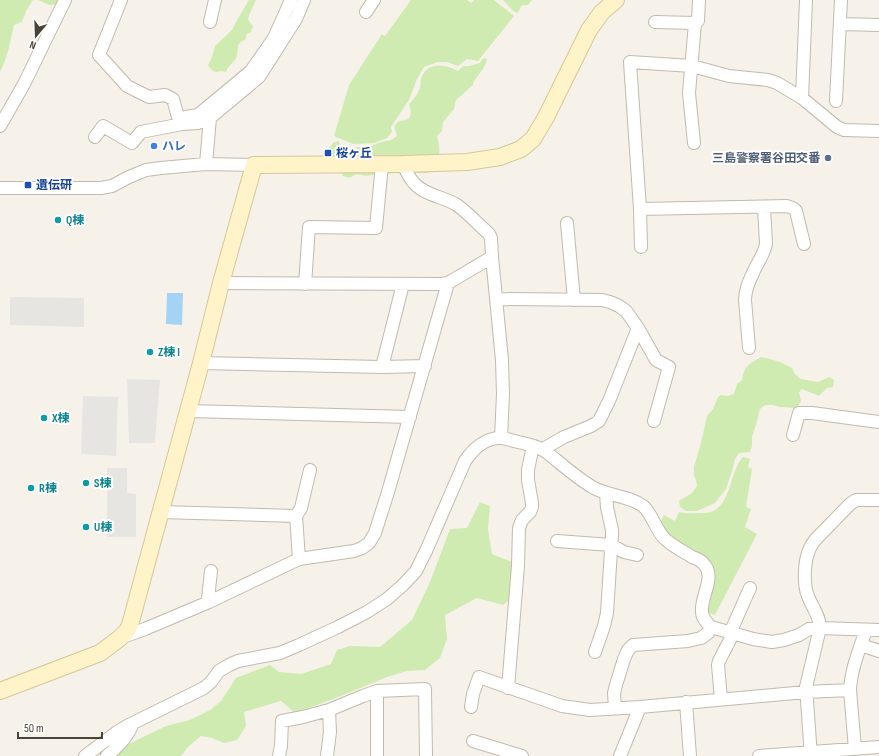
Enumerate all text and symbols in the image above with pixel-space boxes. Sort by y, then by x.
north arrow [16,16,56,56]
text: N [28,38,38,52]
place label: ハレ [162,139,186,154]
marker: ハレ [149,141,159,151]
place label: 桜ヶ丘 [336,146,372,161]
marker: 桜ヶ丘 [323,148,333,158]
place label: 三島警察署谷田交番 [712,151,821,166]
marker: 三島警察署谷田交番 [823,153,833,163]
place label: 遺伝研 [36,178,72,193]
marker: 遺伝研 [23,180,33,190]
place label: Q棟 [66,213,84,228]
marker: Q棟 [53,215,63,225]
place label: Z棟 I [158,345,180,360]
marker: Z棟 I [145,347,155,357]
place label: X棟 [51,411,70,426]
marker: X棟 [39,413,49,423]
place label: S棟 [94,476,111,491]
marker: S棟 [81,478,91,488]
place label: R棟 [39,481,57,496]
marker: R棟 [26,483,36,493]
place label: U棟 [94,520,112,535]
marker: U棟 [81,522,91,532]
scale bar [18,714,102,740]
text: 50 m [24,721,44,736]

